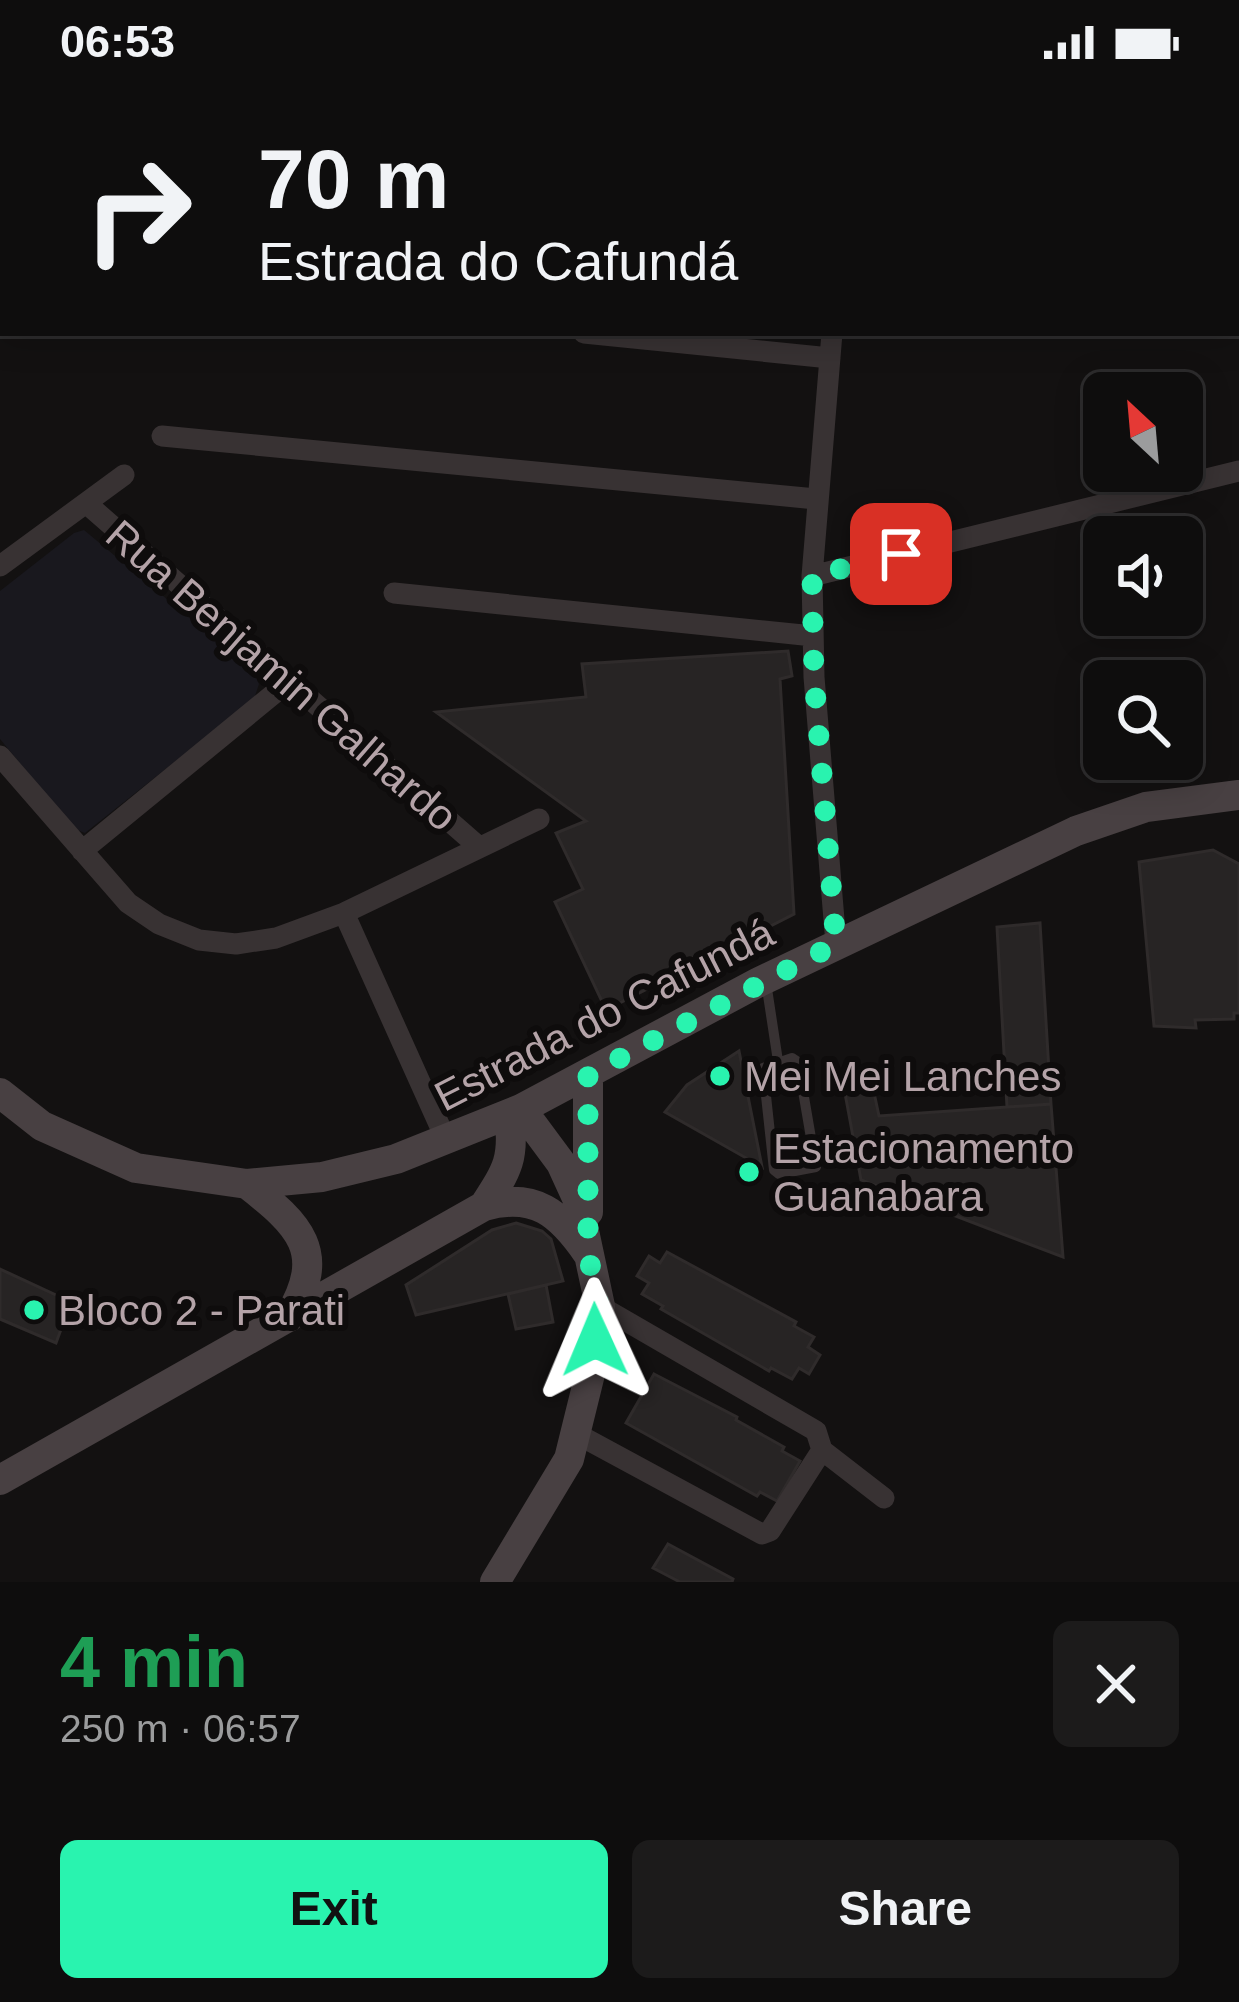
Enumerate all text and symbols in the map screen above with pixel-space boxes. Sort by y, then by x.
text: 06:53 [60,16,175,67]
icon: right [60,132,216,288]
text: 70 m [258,132,449,226]
text: Estrada do Cafundá [258,231,738,291]
north arrow [1083,372,1203,492]
map controls [1083,372,1203,780]
pin [850,503,952,605]
street label: Rua Benjamin Galhardo [97,511,466,840]
button: sound [1083,516,1203,636]
icon: arrive [868,521,934,587]
button: search [1083,660,1203,780]
street label: Estrada do Cafundá [427,908,782,1120]
place label: Mei Mei Lanches [744,1053,1061,1100]
marker: Mei Mei Lanches [707,1063,733,1089]
place label: Estacionamento Guanabara [773,1125,1074,1220]
marker: Estacionamento Guanabara [736,1159,762,1185]
position arrow [532,1277,658,1403]
place label: Bloco 2 - Parati [58,1287,345,1334]
marker: Bloco 2 - Parati [21,1297,47,1323]
button: close [1053,1621,1179,1747]
text: 4 min [60,1622,248,1702]
text: 250 m · 06:57 [60,1707,301,1750]
button: Exit [60,1840,608,1978]
button: Share [632,1840,1179,1978]

